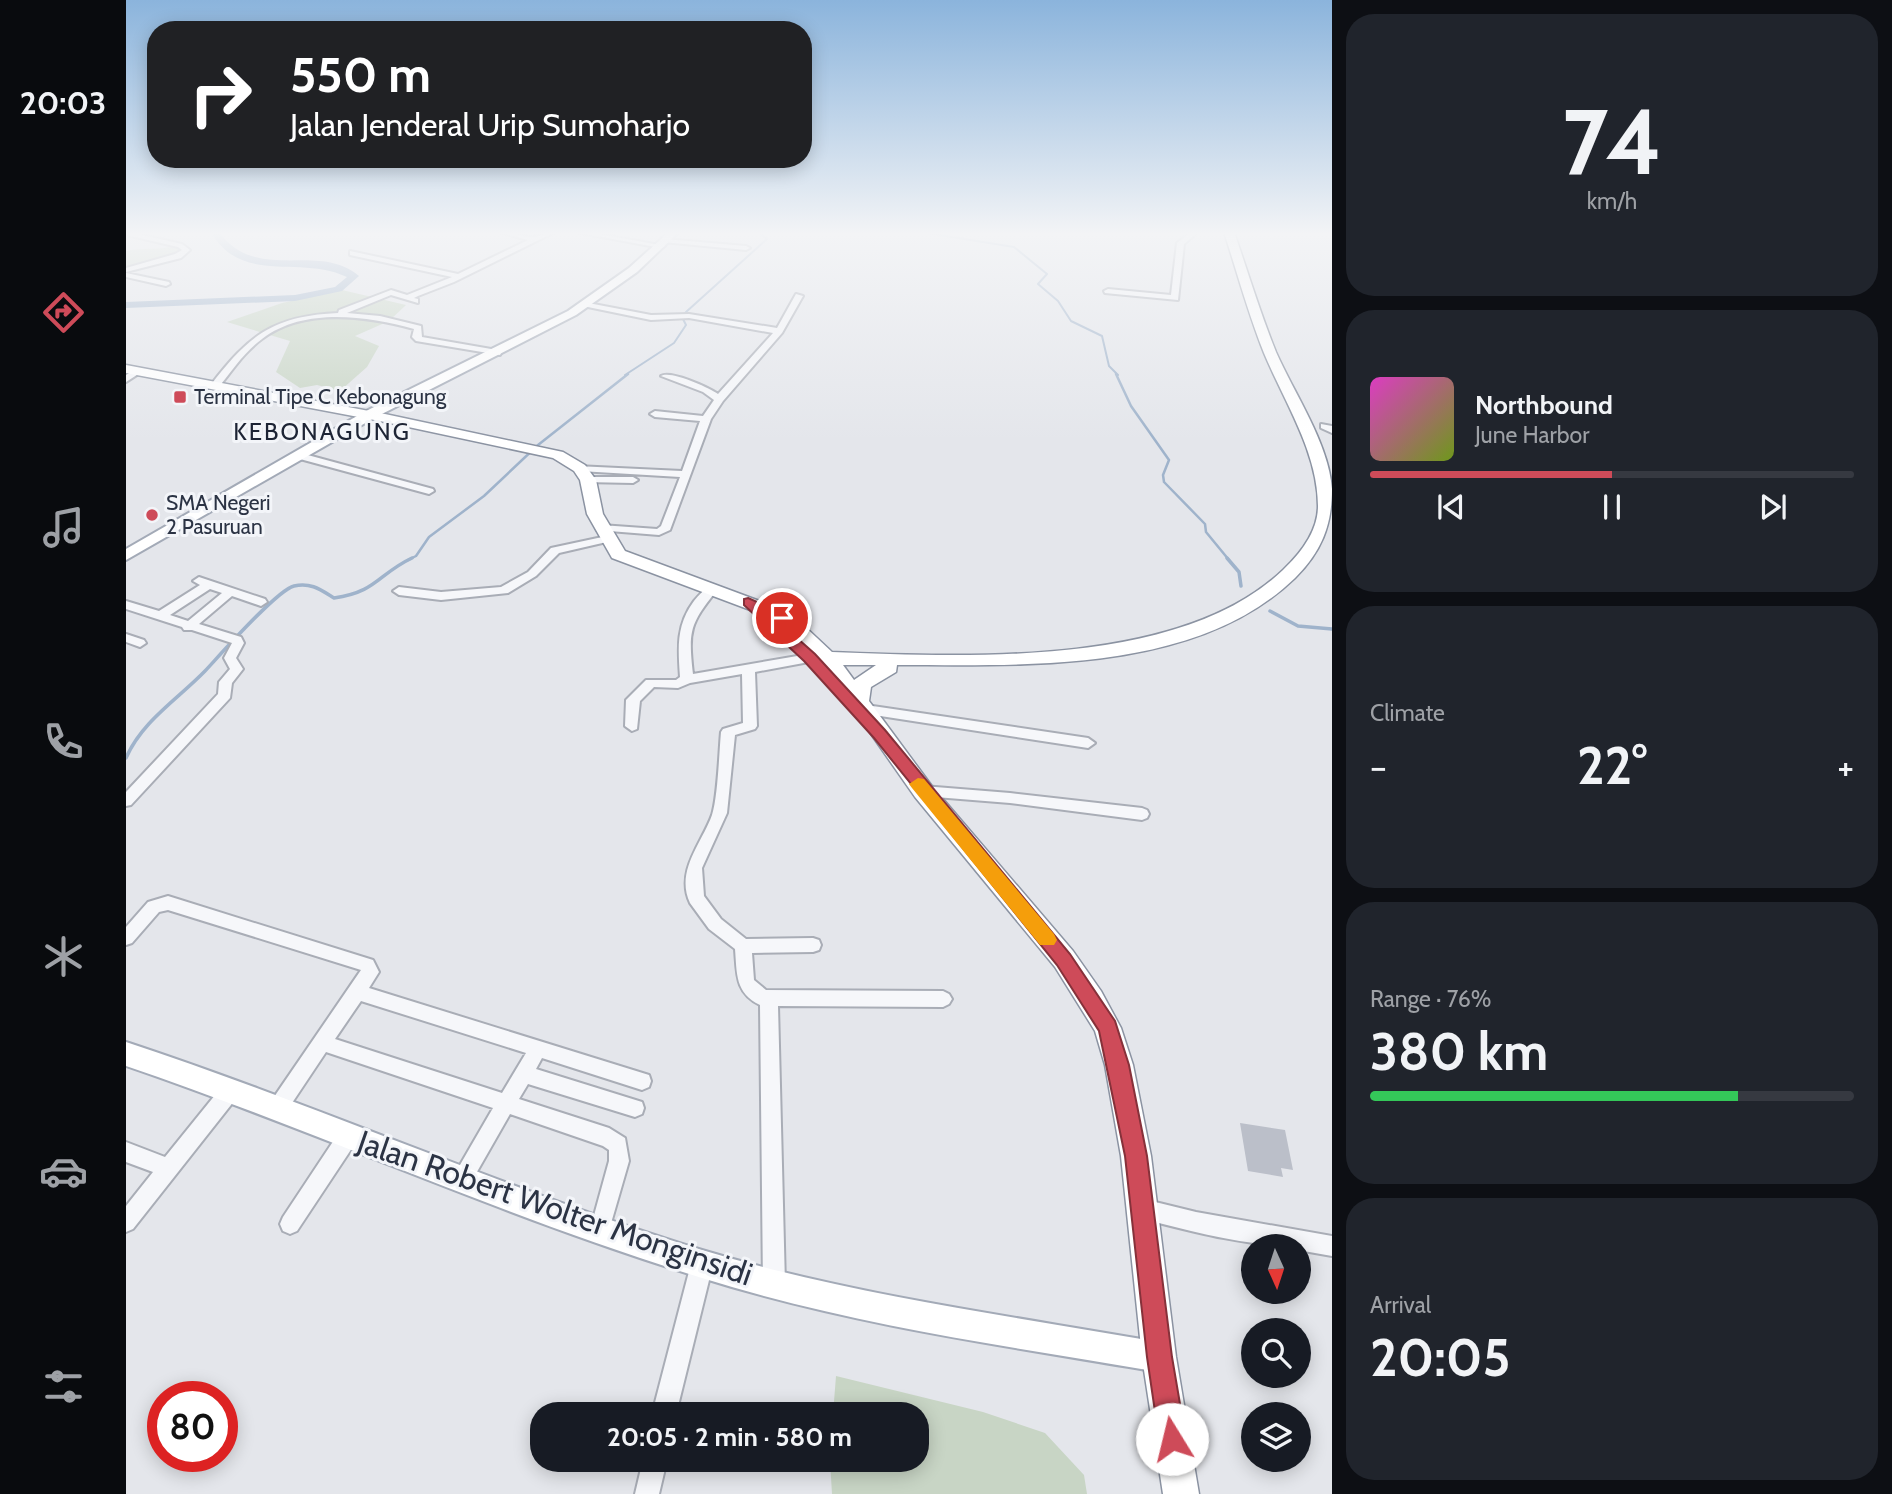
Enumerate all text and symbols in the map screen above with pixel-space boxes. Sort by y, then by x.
text: 550 m [290,45,431,104]
icon: right [175,49,266,140]
text: 20:03 [20,83,106,122]
text: 74 [1562,86,1662,197]
text: Jalan Jenderal Urip Sumoharjo [290,105,690,144]
text: km/h [1587,187,1637,215]
icon: directions [39,288,88,337]
place label: Terminal Tipe C Kebonagung [194,384,447,409]
marker: Terminal Tipe C Kebonagung [172,389,188,405]
text: Northbound [1475,389,1613,421]
district label: KEBONAGUNG [233,417,411,446]
text: June Harbor [1475,421,1589,449]
icon: previous [1432,488,1470,526]
icon: pause [1593,488,1631,526]
icon: next [1754,488,1792,526]
place label: SMA Negeri 2 Pasuruan [166,490,271,539]
icon: music [39,503,88,552]
marker: SMA Negeri 2 Pasuruan [144,507,160,523]
pin [752,588,812,648]
icon: arrive [763,599,801,637]
text: Climate [1370,699,1445,727]
icon: phone [39,717,88,766]
text: 22° [1577,734,1647,797]
text: − [1370,743,1387,790]
text: + [1837,743,1854,790]
icon: climate [39,932,88,981]
text: Range · 76% [1370,985,1491,1013]
text: 380 km [1370,1020,1548,1083]
street label: Jalan Robert Wolter Monginsidi [352,1121,758,1294]
icon: car [39,1147,88,1196]
north arrow [1241,1234,1311,1304]
map controls [1241,1234,1311,1472]
text: Arrival [1370,1291,1431,1319]
button: search [1241,1318,1311,1388]
text: 20:05 [1370,1326,1510,1389]
icon: filters [39,1362,88,1411]
speed limit sign: 80 [147,1381,238,1472]
position arrow [1135,1402,1209,1476]
button: layers [1241,1402,1311,1472]
text: 20:05 · 2 min · 580 m [607,1421,852,1453]

